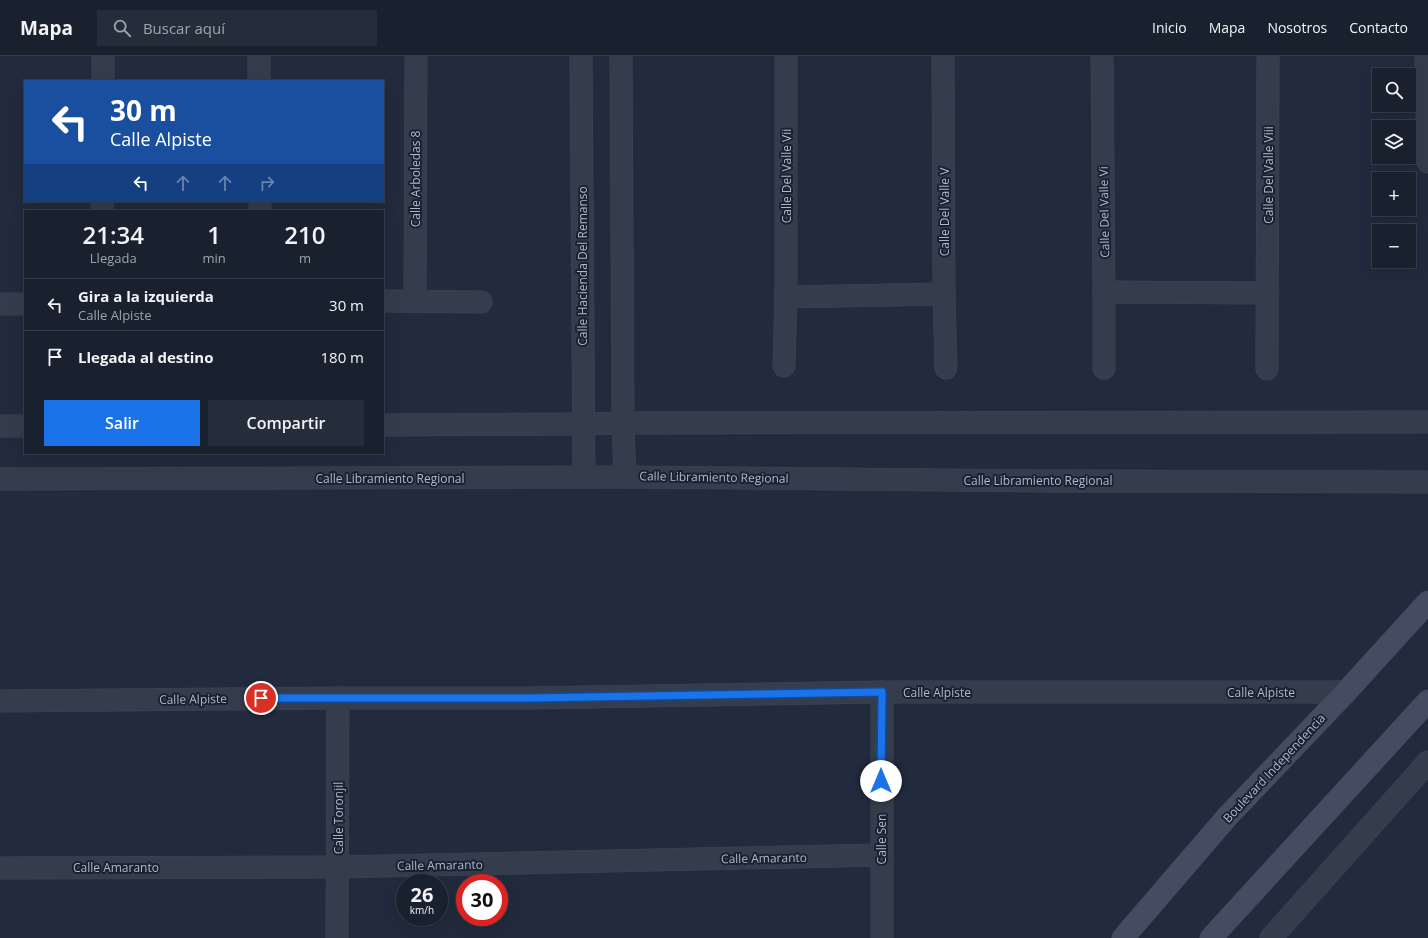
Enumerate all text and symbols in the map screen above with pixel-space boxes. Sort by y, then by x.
search box [97,10,377,46]
text: Mapa [20,15,73,41]
icon: search [111,17,133,39]
text: Buscar aquí [143,18,225,38]
text: Inicio [1152,18,1187,37]
text: Mapa [1209,18,1245,37]
text: Nosotros [1267,18,1327,37]
text: Contacto [1349,18,1408,37]
map controls [1372,68,1416,268]
button: search [1372,68,1416,112]
text: 30 m [110,91,177,129]
icon: left [44,96,96,148]
button: layers [1372,120,1416,164]
street label: Calle Del Valle Viii [1260,126,1277,224]
text: Calle Alpiste [110,127,212,151]
street label: Calle Del Valle Vii [778,129,795,223]
street label: Calle Arboledas 8 [407,131,424,227]
street label: Calle Del Valle Vi [1095,166,1113,258]
street label: Calle Del Valle V [936,167,953,256]
icon: left [130,172,152,194]
icon: ahead [172,172,194,194]
icon: ahead [214,172,236,194]
icon: right [256,172,278,194]
button: + [1372,172,1416,216]
street label: Calle Hacienda Del Remanso [574,186,591,346]
text: 21:34 [83,218,144,251]
text: 1 [207,218,221,251]
text: 210 [284,218,325,251]
button: − [1372,224,1416,268]
text: Llegada [90,249,137,267]
text: min [203,249,226,267]
text: m [299,249,311,267]
text: Gira a la izquierda [78,286,214,306]
icon: left [44,294,66,316]
text: 30 m [329,295,364,315]
text: Calle Alpiste [78,306,152,324]
icon: arrive [44,346,66,368]
text: Llegada al destino [78,347,213,367]
text: 180 m [320,347,364,367]
button: Salir [44,400,200,446]
button: Compartir [208,400,364,446]
street label: Calle Libramiento Regional [639,467,789,487]
street label: Calle Libramiento Regional [315,470,465,487]
street label: Calle Libramiento Regional [963,472,1113,489]
pin [244,681,278,715]
street label: Calle Alpiste [903,684,971,701]
street label: Calle Alpiste [1227,684,1295,701]
icon: arrive [250,687,272,709]
street label: Calle Alpiste [159,690,227,708]
street label: Boulevard Independencia [1219,710,1329,826]
position arrow [860,760,902,802]
street label: Calle Toronjil [330,782,347,854]
street label: Calle Sen [873,814,890,864]
street label: Calle Amaranto [721,849,807,867]
street label: Calle Amaranto [397,856,483,874]
street label: Calle Amaranto [73,859,159,876]
speed limit sign: 30 [456,874,508,926]
text: 26 [411,881,433,908]
text: km/h [410,903,434,917]

